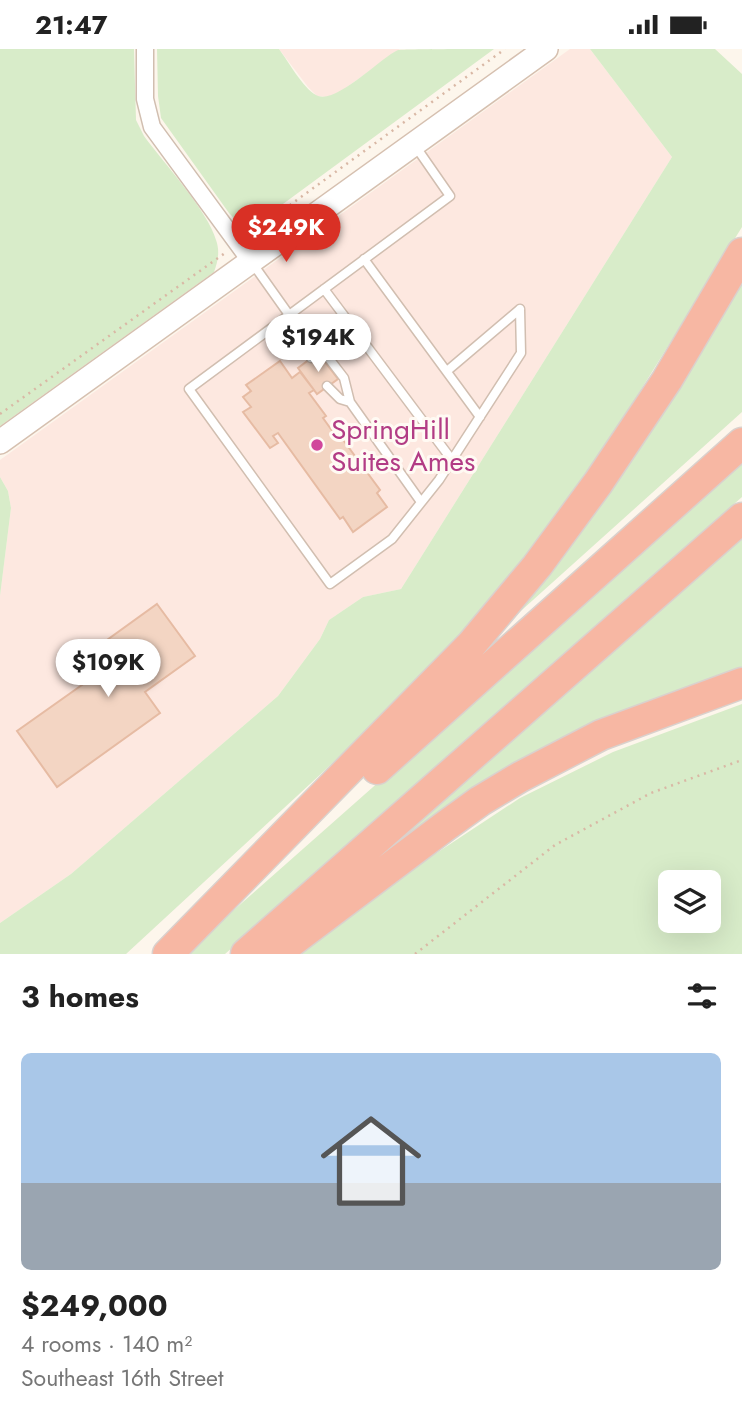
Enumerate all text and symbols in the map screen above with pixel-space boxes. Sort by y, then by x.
text: 21:47 [35,6,108,44]
pin: $249K [237,205,335,264]
text: $249K [248,210,324,244]
pin: $194K [269,315,367,374]
text: $194K [281,320,355,354]
place label: SpringHill Suites Ames [331,409,475,482]
marker: SpringHill Suites Ames [309,437,325,453]
pin: $109K [59,639,157,699]
text: $109K [72,645,144,679]
map controls [658,870,721,933]
button: layers [658,870,721,933]
text: 3 homes [21,975,139,1018]
icon: filters [683,977,721,1015]
icon: home [308,1098,434,1224]
text: $249,000 [21,1284,168,1327]
text: 4 rooms · 140 m² [21,1327,192,1361]
text: Southeast 16th Street [21,1361,223,1395]

